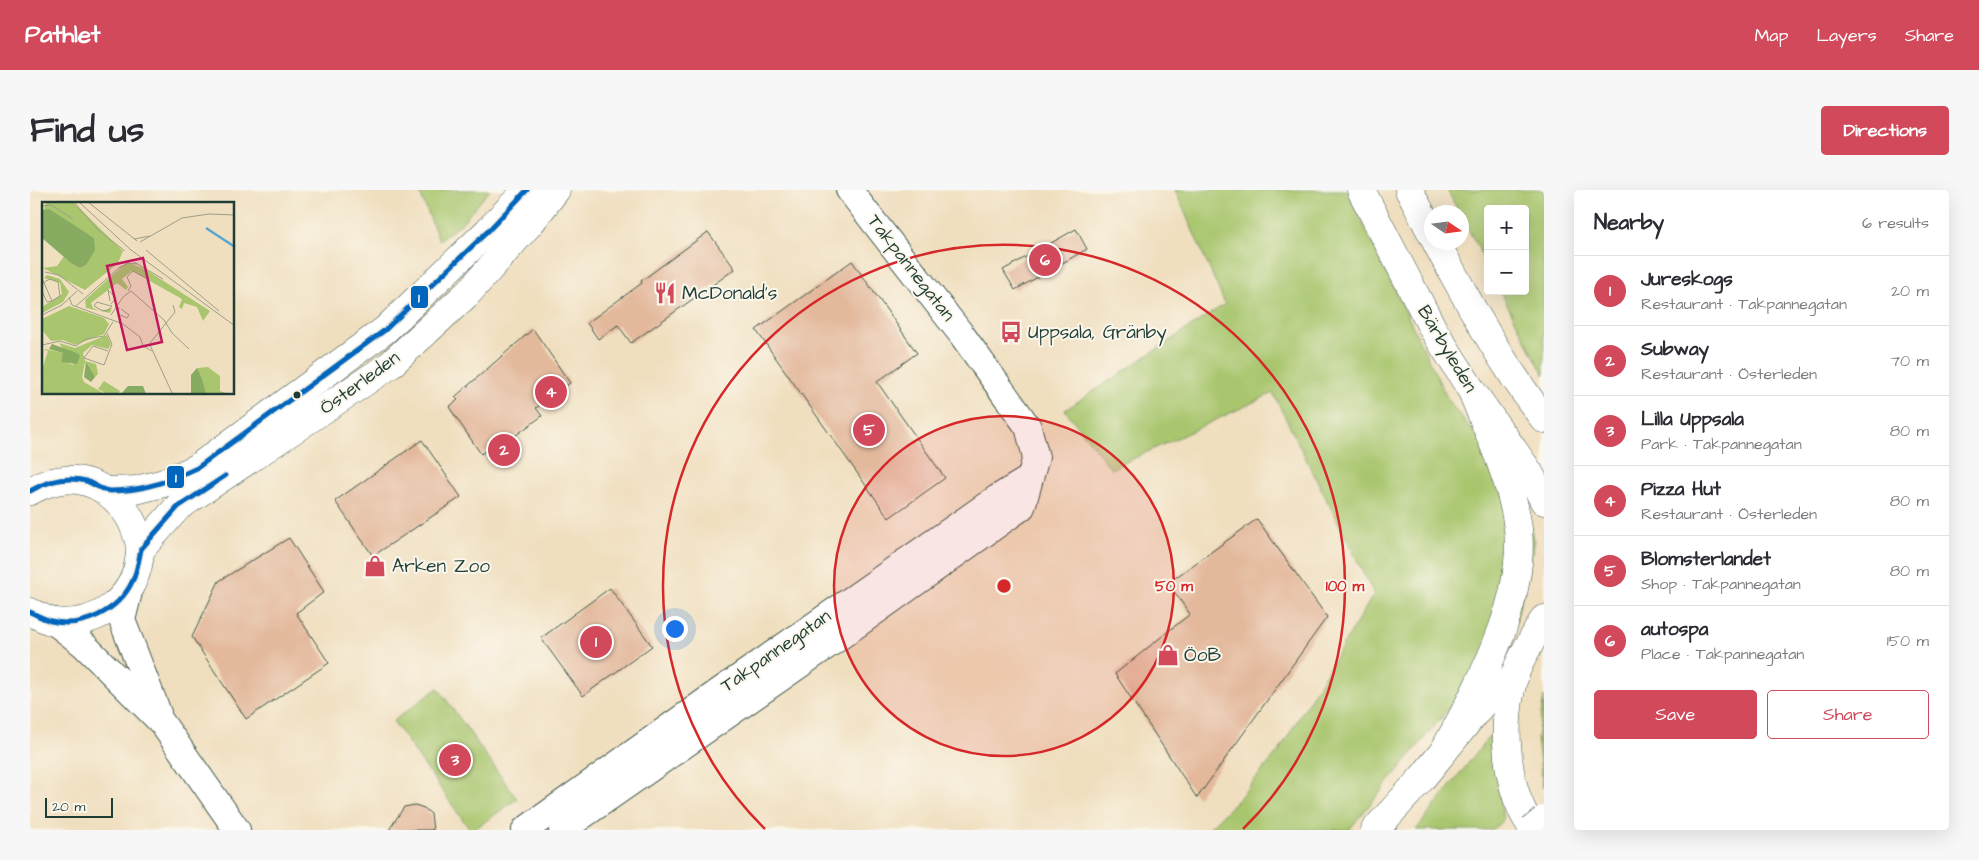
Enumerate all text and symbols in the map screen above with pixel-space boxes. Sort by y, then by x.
text: Pathlet [25,18,101,52]
text: Map [1754,23,1788,48]
text: Layers [1816,23,1877,48]
text: Share [1905,23,1954,48]
text: Find us [30,106,144,155]
button: Directions [1821,106,1949,155]
inset map [42,202,235,395]
north arrow [1424,205,1469,250]
map controls [1484,205,1529,295]
button: + [1484,205,1529,250]
text: Nearby [1594,208,1664,237]
street label: Takpannegatan [860,209,961,328]
text: 6 results [1862,212,1929,234]
pin: 6 [1029,241,1061,279]
button: − [1484,250,1529,295]
text: Jureskogs [1641,266,1733,293]
restaurant icon: McDonald's [652,280,678,306]
place label: McDonald's [682,280,777,307]
text: 1 [1609,280,1611,302]
text: 20 m [1891,280,1929,302]
line badge: 1 [410,285,429,309]
text: 1 [418,288,420,308]
text: Restaurant · Takpannegatan [1641,293,1847,315]
street label: Bärbyleden [1409,300,1484,398]
bus stop icon: Uppsala, Gränby [998,319,1024,345]
place label: Uppsala, Gränby [1028,319,1167,347]
text: Subway [1641,336,1709,363]
street label: Österleden [314,345,406,421]
text: 2 [1605,350,1615,372]
text: 70 m [1890,350,1929,372]
text: Restaurant · Österleden [1641,363,1817,385]
pin: 4 [535,373,567,411]
unlabelled marker [292,390,302,400]
text: Lilla Uppsala [1641,406,1744,433]
pin: 5 [853,411,885,449]
text: 3 [1606,420,1614,442]
text: 80 m [1890,420,1929,442]
pin: 2 [488,431,520,469]
text: Park · Takpannegatan [1641,433,1802,455]
line badge: 1 [166,465,185,489]
text: 1 [175,468,177,488]
text: Pizza Hut [1641,476,1721,503]
text: 4 [1605,490,1615,512]
text: 80 m [1890,490,1929,512]
text: Restaurant · Österleden [1641,503,1817,525]
text: Blomsterlandet [1641,546,1771,573]
shop icon: Arken Zoo [362,553,388,579]
place label: Arken Zoo [392,553,490,580]
text: 5 [1604,560,1616,582]
text: 80 m [1890,560,1929,582]
text: Shop · Takpannegatan [1641,573,1801,595]
text: 50 m [1155,576,1193,597]
text: 100 m [1326,576,1365,597]
centre of rings [995,577,1013,595]
street label: Takpannegatan [715,603,837,700]
your location [662,616,688,642]
text: autospa [1641,616,1708,643]
pin: 1 [580,623,612,661]
text: 6 [1605,630,1615,652]
text: 150 m [1887,630,1929,652]
shop icon: ÖoB [1155,642,1181,668]
place label: ÖoB [1184,642,1221,669]
text: Place · Takpannegatan [1641,643,1804,665]
button: Save [1594,690,1757,739]
button: Share [1767,690,1929,739]
pin: 3 [439,741,471,779]
scale bar [45,795,112,818]
text: 20 m [52,797,85,817]

